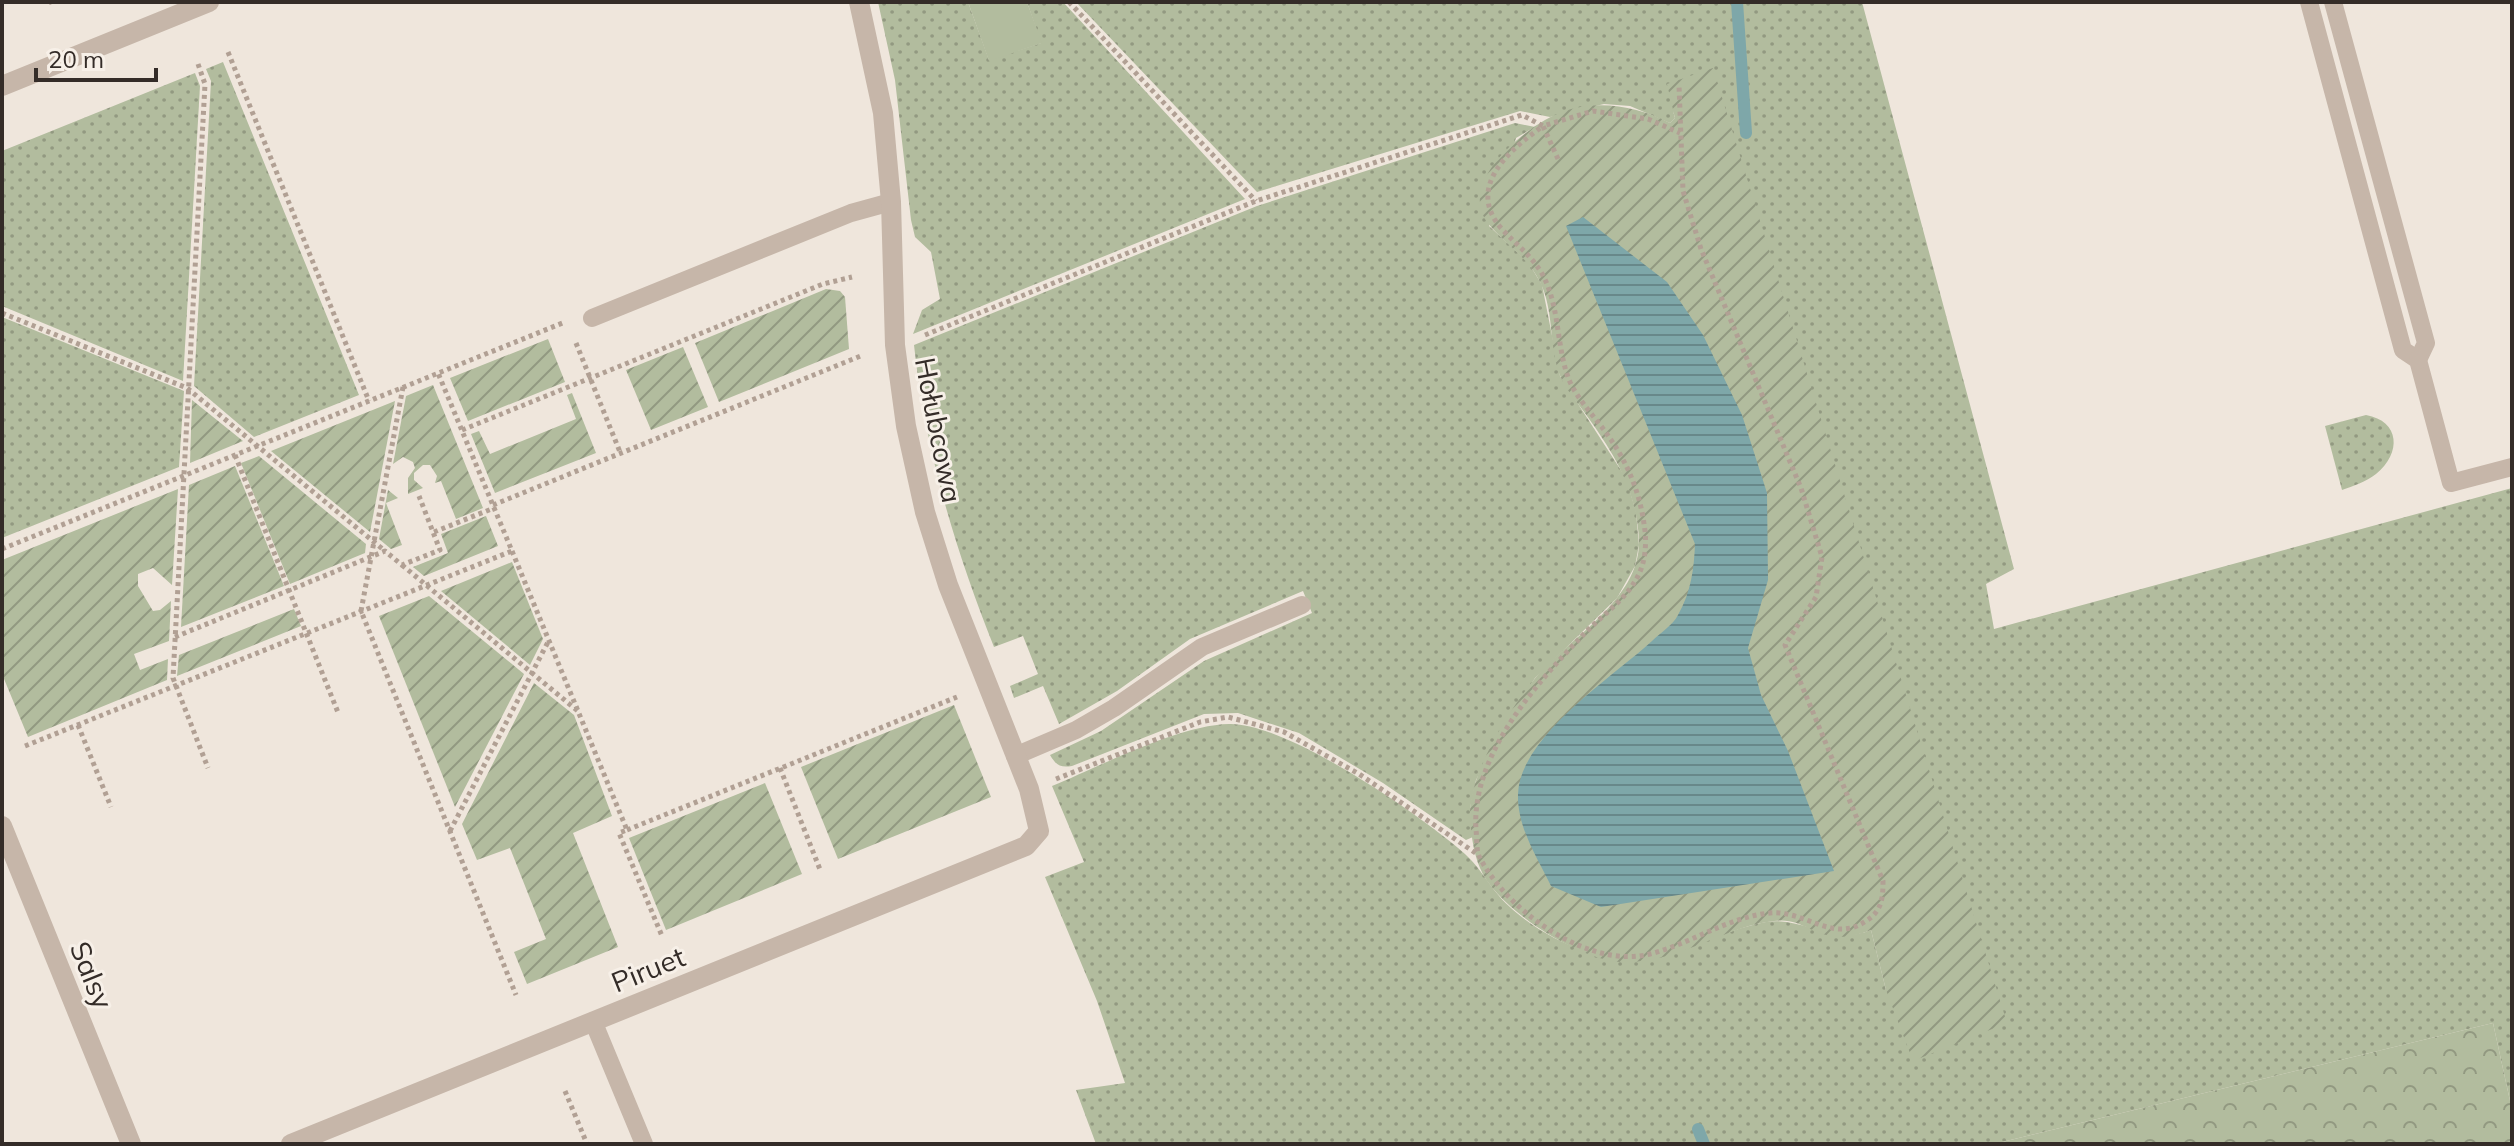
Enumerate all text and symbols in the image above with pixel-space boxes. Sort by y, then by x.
scale bar [36,32,156,82]
text: 20 m [48,44,104,74]
street label: Hołubcowa [908,354,970,506]
street label: Salsy [63,936,121,1014]
street label: Piruet [606,938,690,1000]

